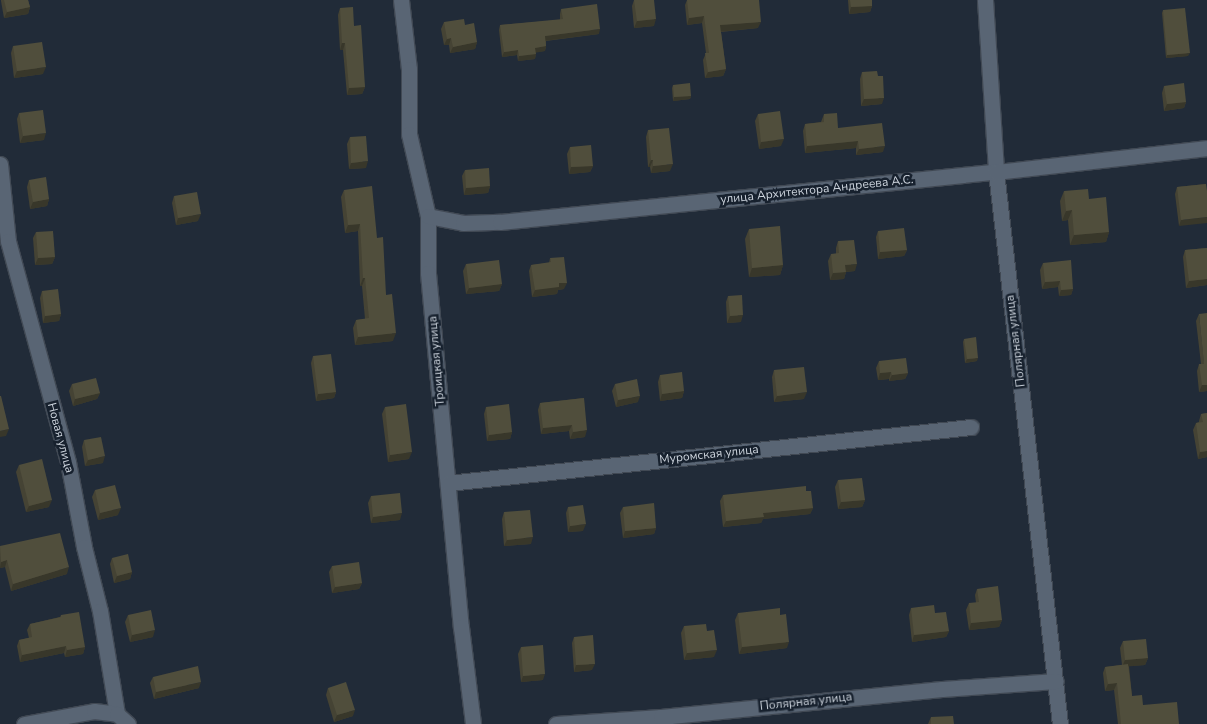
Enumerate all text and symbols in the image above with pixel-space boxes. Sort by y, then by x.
street label: улица Архитектора Андреева А.С. [720,173,914,207]
street label: Полярная улица [1003,294,1029,388]
street label: Троицкая улица [426,315,448,407]
street label: Новая улица [44,401,76,475]
street label: Муромская улица [659,443,759,467]
street label: Полярная улица [759,690,853,714]

